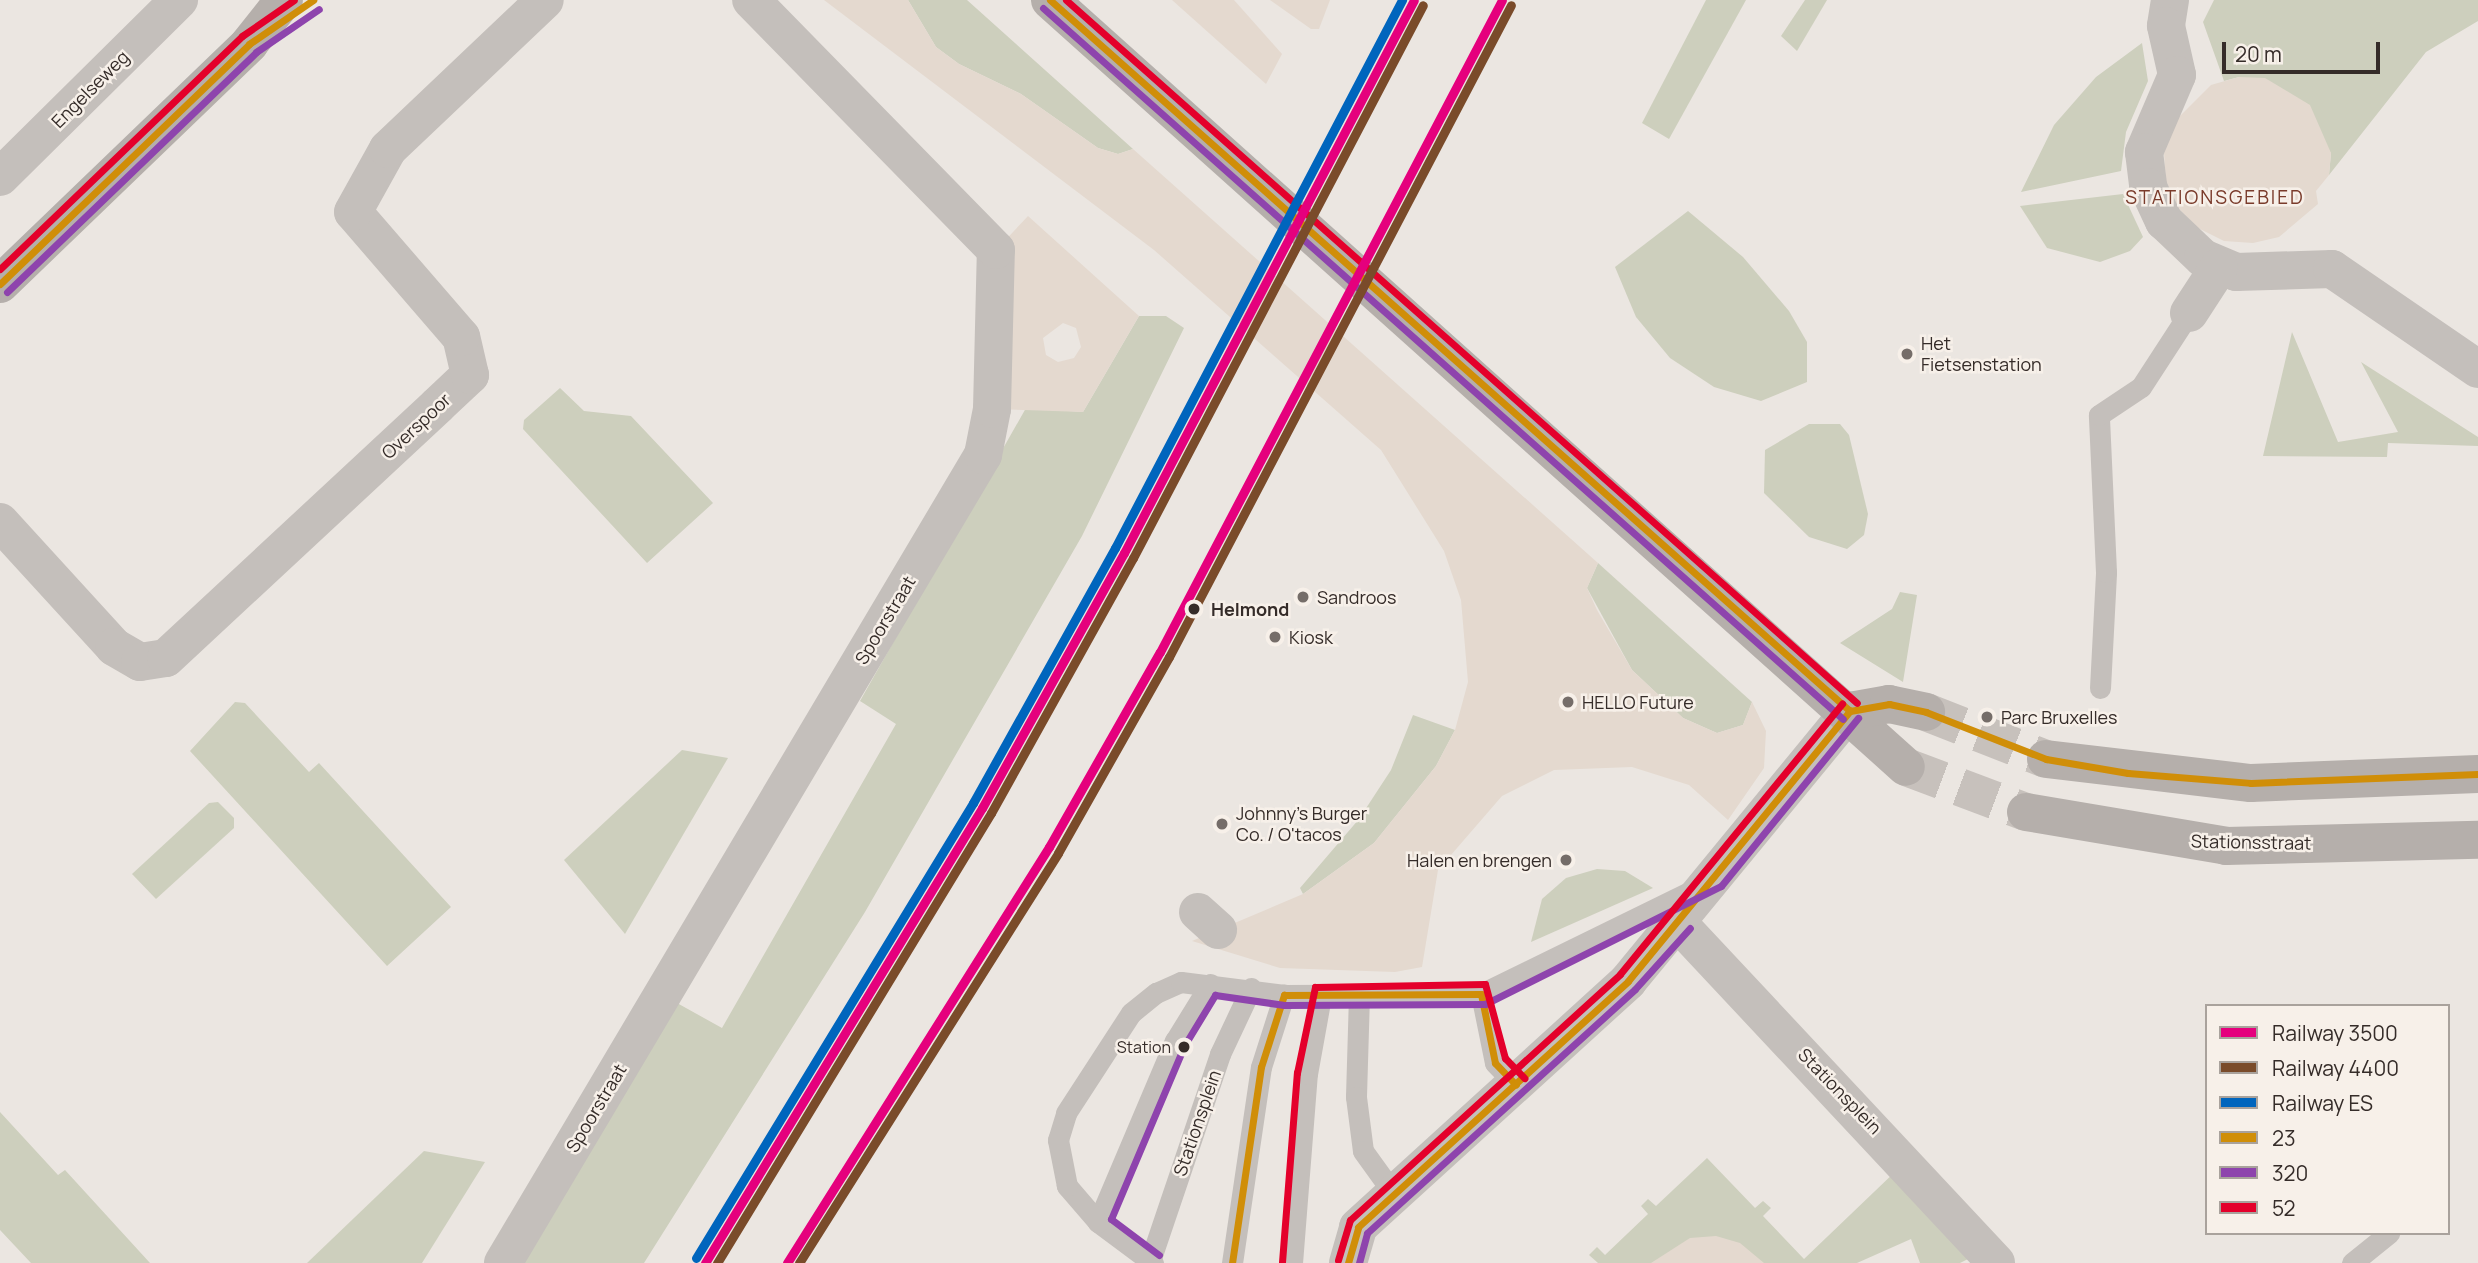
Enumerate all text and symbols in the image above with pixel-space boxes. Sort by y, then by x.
scale bar [2226,28,2384,72]
text: 20 m [2235,40,2282,68]
street label: Engelseweg [47,46,133,132]
district label: STATIONSGEBIED [2127,187,2303,209]
place label: Het Fietsenstation [1921,333,2042,376]
marker: Het Fietsenstation [1899,346,1915,362]
street label: Overspoor [377,389,455,463]
street label: Spoorstraat [850,572,920,668]
place label: Sandroos [1317,586,1396,608]
marker: Sandroos [1295,589,1311,605]
marker: Helmond [1183,598,1205,620]
place label: Helmond [1211,598,1289,620]
place label: Kiosk [1289,626,1333,648]
marker: Kiosk [1267,629,1283,645]
place label: HELLO Future [1582,691,1694,713]
marker: HELLO Future [1560,694,1576,710]
place label: Parc Bruxelles [2001,706,2118,728]
marker: Parc Bruxelles [1979,709,1995,725]
place label: Johnny's Burger Co. / O'tacos [1236,803,1367,846]
marker: Johnny's Burger Co. / O'tacos [1214,816,1230,832]
street label: Stationsstraat [2191,830,2311,854]
place label: Halen en brengen [1407,849,1552,871]
marker: Halen en brengen [1558,852,1574,868]
legend [2205,1004,2450,1235]
text: Railway 3500 [2272,1019,2398,1047]
place label: Station [1117,1037,1171,1057]
marker: Station [1177,1040,1191,1054]
street label: Stationsplein [1794,1044,1886,1138]
text: Railway 4400 [2272,1054,2399,1082]
street label: Spoorstraat [561,1060,631,1156]
street label: Stationsplein [1169,1067,1225,1179]
text: Railway ES [2272,1089,2373,1117]
text: 23 [2272,1124,2296,1152]
text: 320 [2272,1159,2308,1187]
text: 52 [2272,1194,2296,1222]

